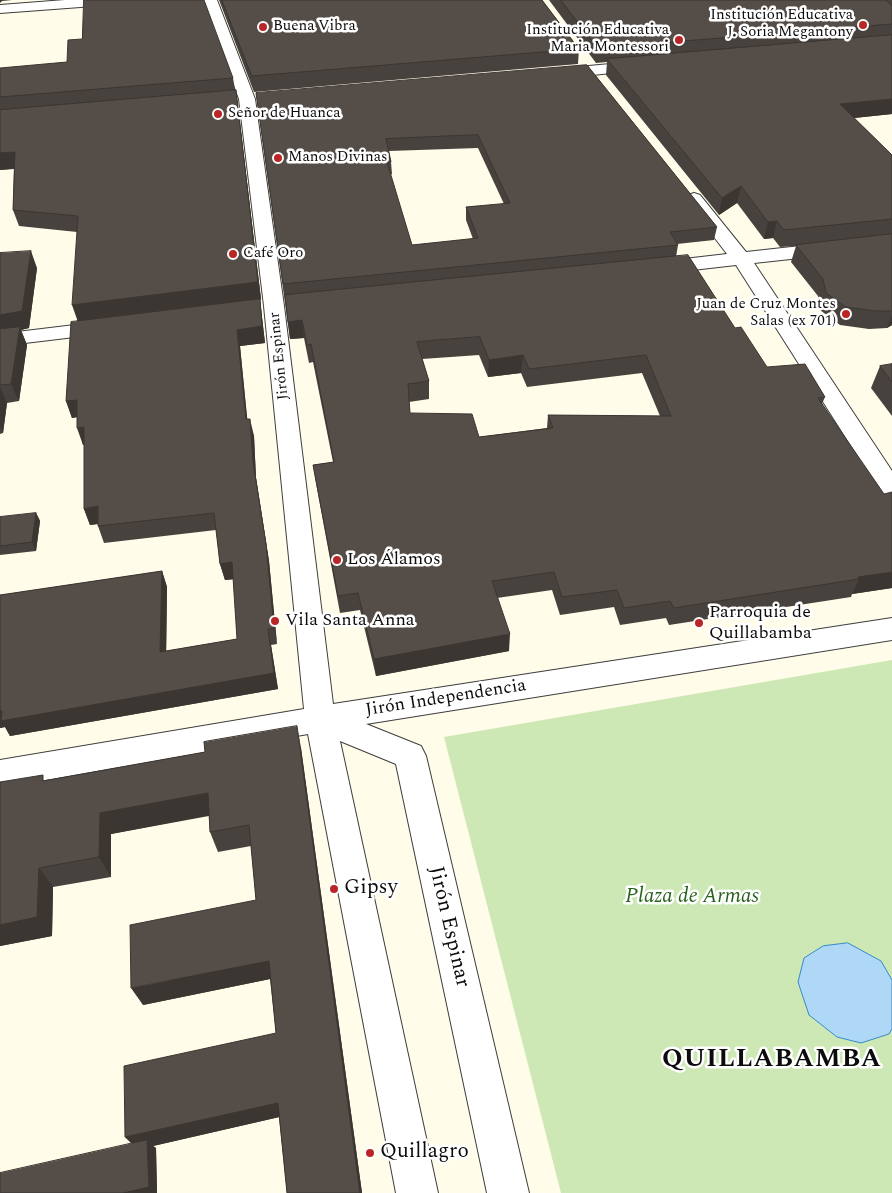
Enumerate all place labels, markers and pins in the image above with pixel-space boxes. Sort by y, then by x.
place label: Institución Educativa J. Soria Megantony [710,7,853,42]
place label: Buena Vibra [273,18,356,36]
marker: Institución Educativa J. Soria Megantony [857,19,869,31]
marker: Buena Vibra [257,21,269,33]
place label: Institución Educativa Maria Montessori [526,22,669,57]
marker: Institución Educativa Maria Montessori [673,34,685,46]
place label: Señor de Huanca [228,105,341,123]
marker: Señor de Huanca [212,108,224,120]
place label: Manos Divinas [288,149,387,167]
marker: Manos Divinas [272,152,284,164]
place label: Café Oro [243,245,303,263]
marker: Café Oro [227,248,239,260]
place label: Juan de Cruz Montes Salas (ex 701) [696,296,836,331]
marker: Juan de Cruz Montes Salas (ex 701) [840,308,852,320]
place label: Los Álamos [347,549,441,571]
marker: Los Álamos [331,554,343,566]
place label: Parroquia de Quillabamba [709,602,812,644]
place label: Vila Santa Anna [285,610,415,632]
marker: Vila Santa Anna [269,615,281,627]
marker: Parroquia de Quillabamba [693,617,705,629]
place label: Gipsy [344,876,398,902]
marker: Gipsy [328,883,340,895]
place label: Quillagro [380,1140,469,1166]
marker: Quillagro [364,1147,376,1159]

